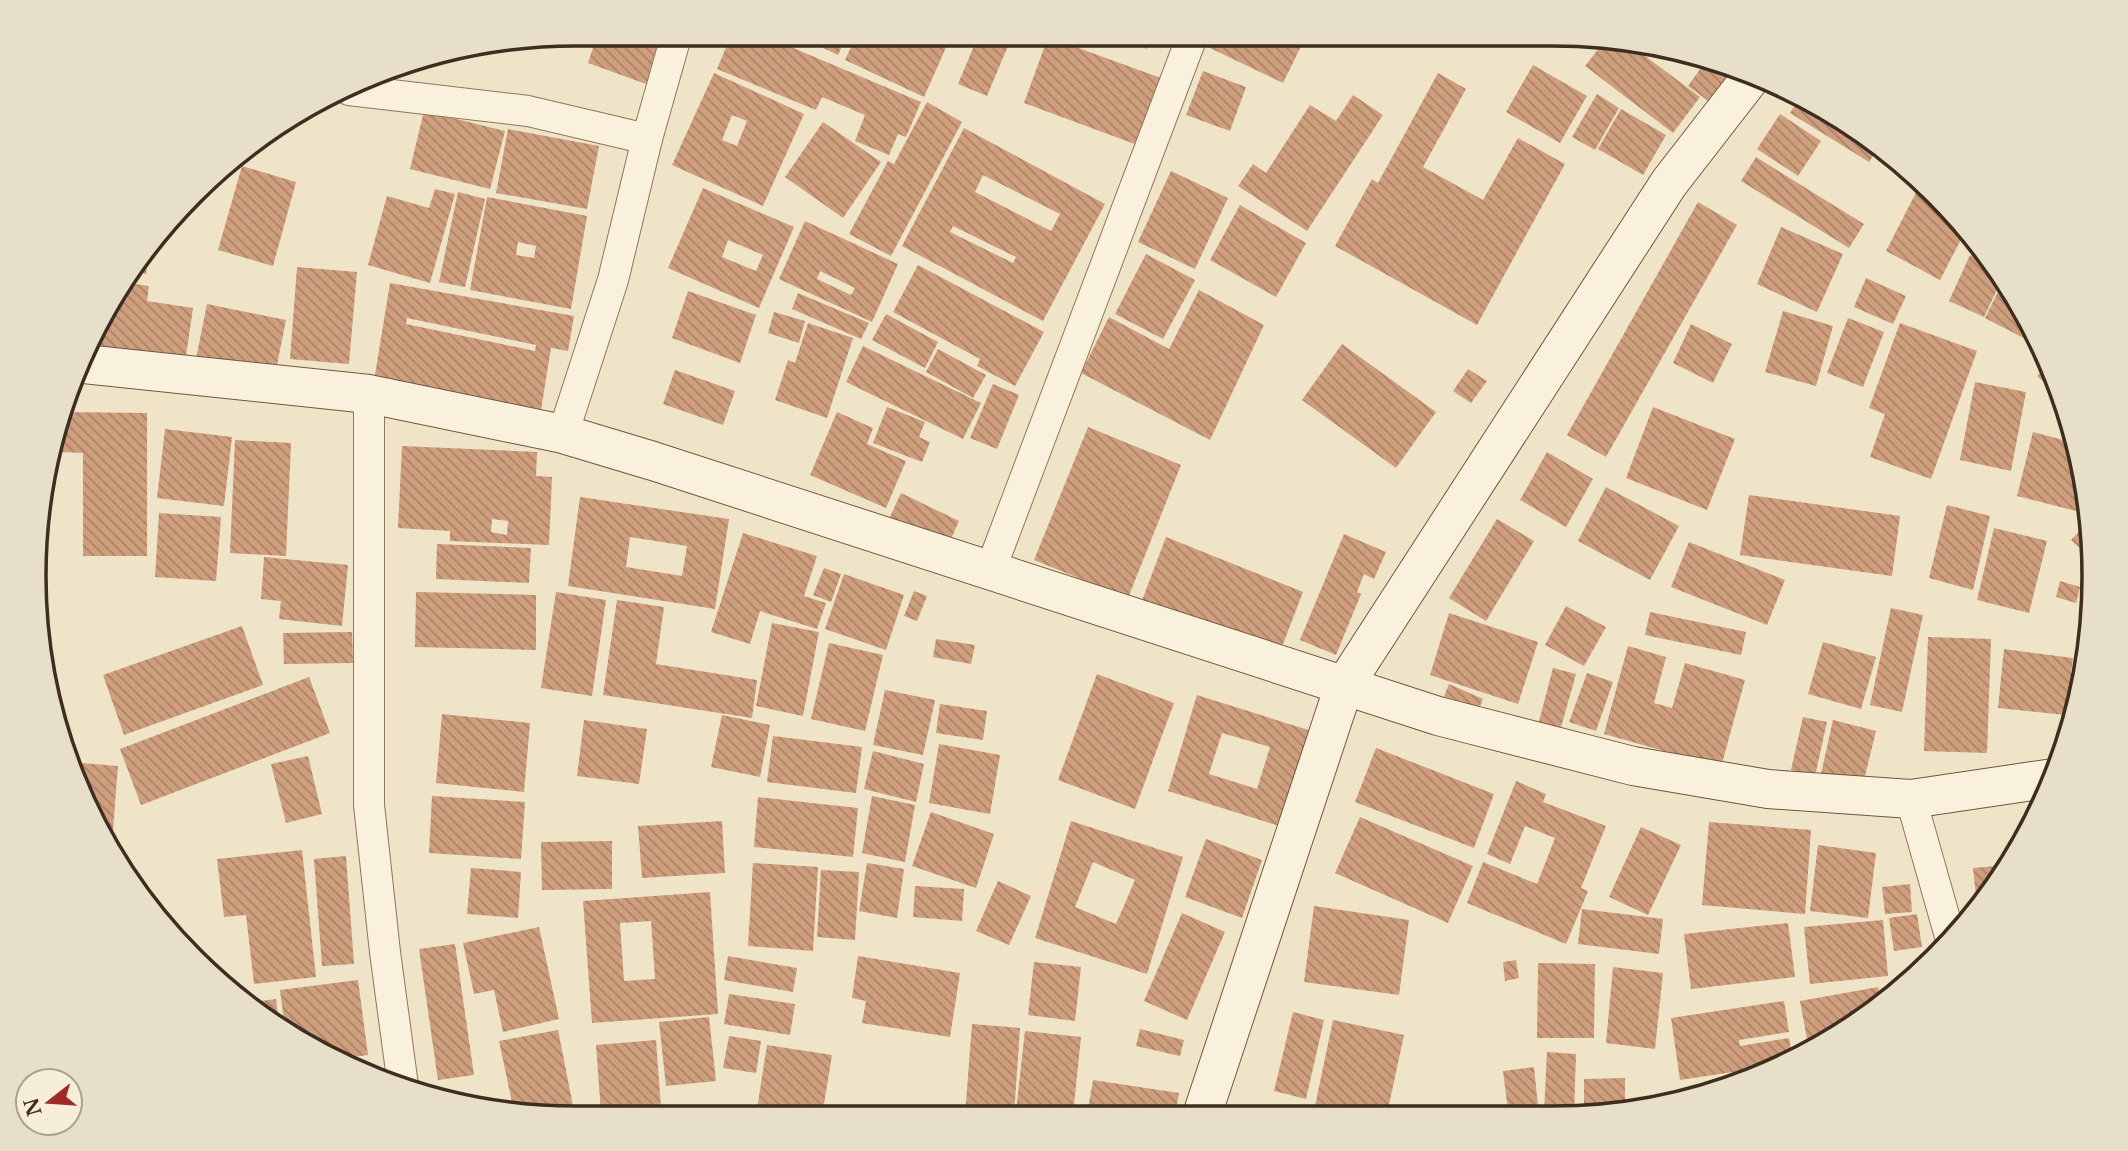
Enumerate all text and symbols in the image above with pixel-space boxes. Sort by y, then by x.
north arrow [14,1067,84,1137]
text: N [20,1095,47,1119]

